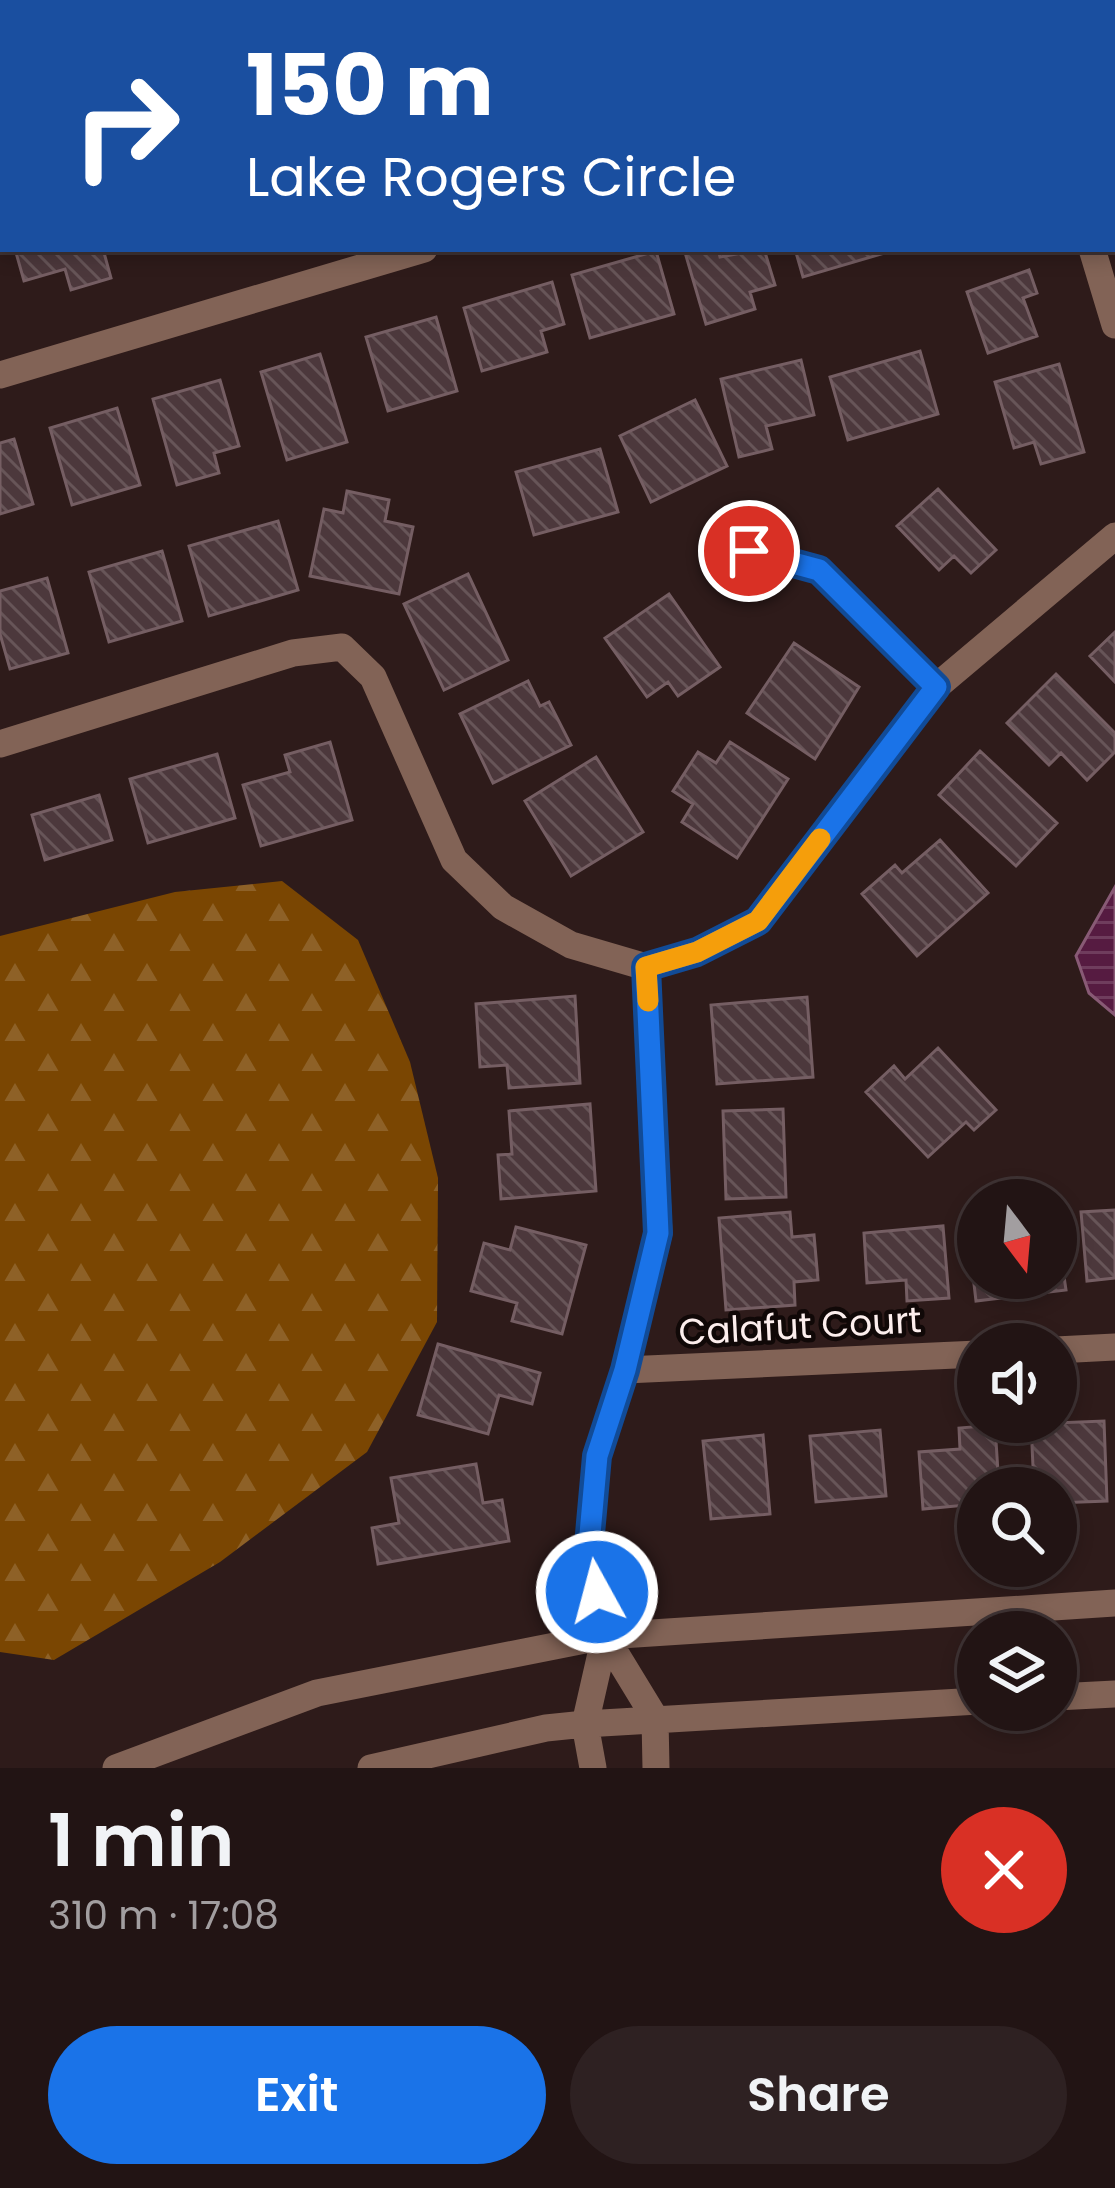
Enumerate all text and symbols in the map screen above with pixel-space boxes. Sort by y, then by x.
text: 150 m [246,27,494,144]
icon: right [48,48,204,204]
text: Lake Rogers Circle [246,139,736,215]
pin [698,500,800,602]
icon: arrive [716,518,782,584]
north arrow [957,1179,1077,1299]
map controls [957,1179,1077,1731]
street label: Calafut Court [677,1294,923,1358]
button: sound [957,1323,1077,1443]
button: search [957,1467,1077,1587]
position arrow [534,1529,660,1655]
button: layers [957,1611,1077,1731]
text: 1 min [48,1790,234,1891]
button: close [941,1807,1067,1933]
text: 310 m · 17:08 [48,1888,279,1943]
button: Exit [48,2026,546,2164]
button: Share [570,2026,1067,2164]

